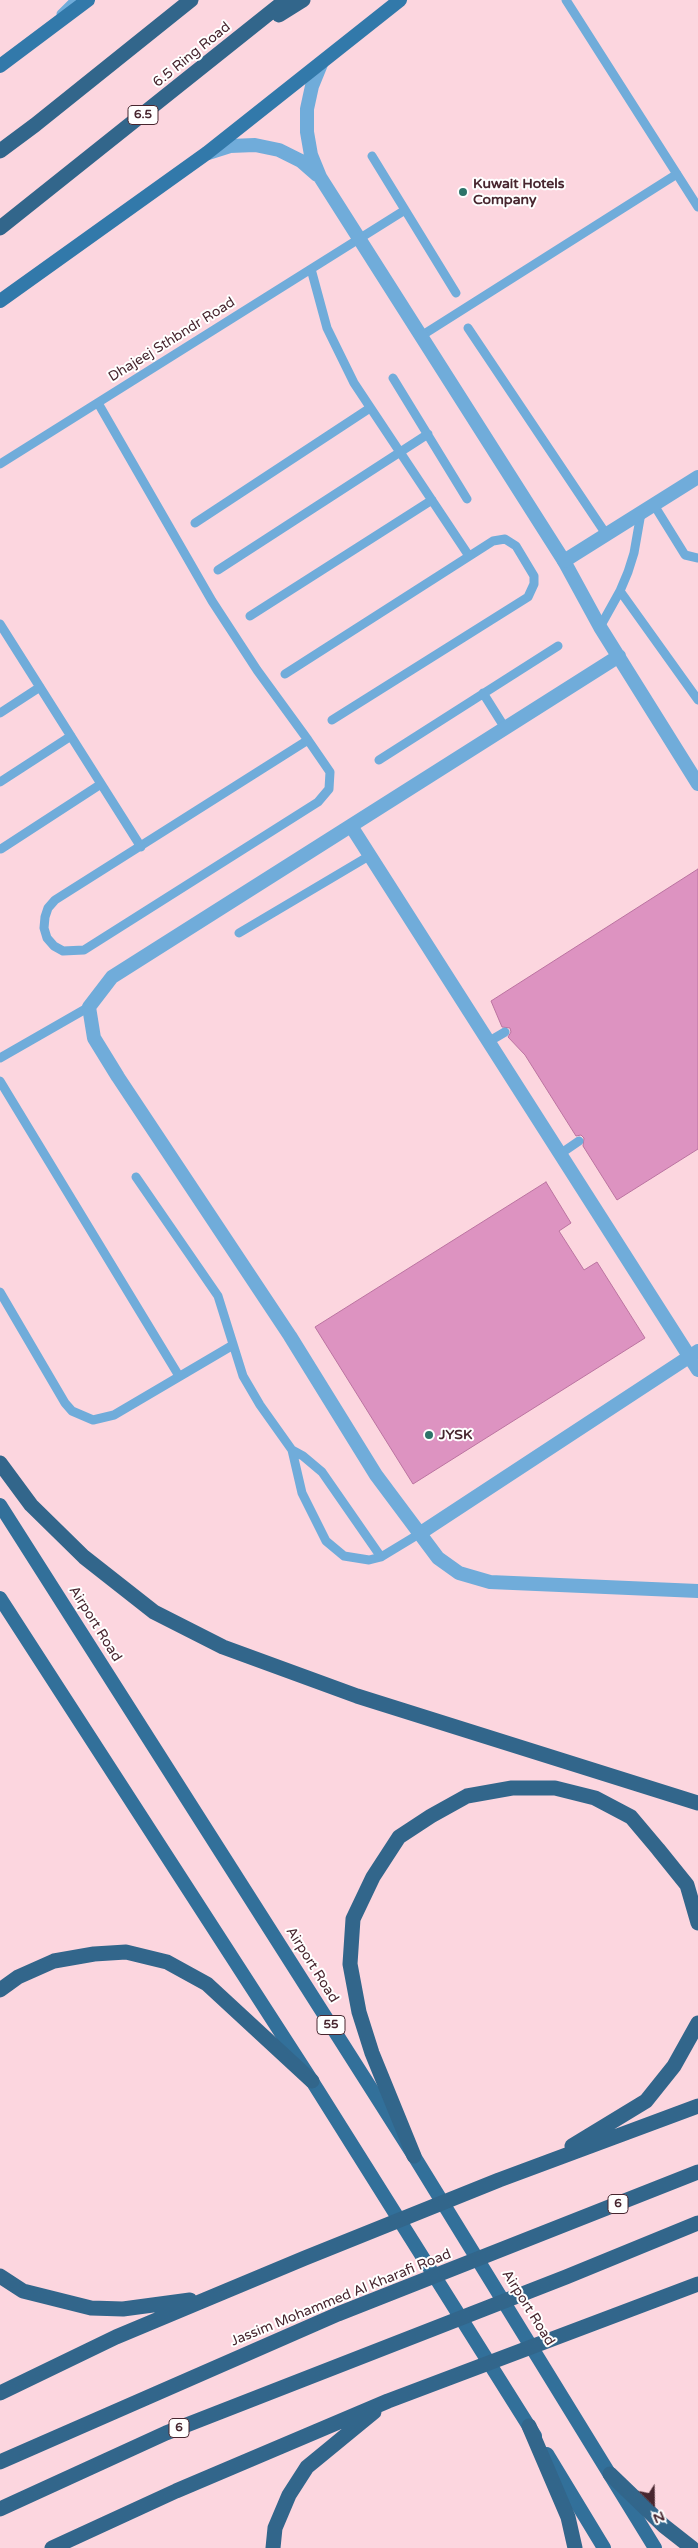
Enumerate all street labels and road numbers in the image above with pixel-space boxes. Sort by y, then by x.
street label: 6.5 Ring Road [150,19,234,91]
road number: 6.5 [128,106,158,124]
street label: Dhajeej Sthbndr Road [106,294,238,386]
street label: Airport Road [65,1583,125,1665]
street label: Airport Road [282,1924,342,2006]
road number: 55 [317,2016,345,2034]
road number: 6 [608,2194,628,2214]
street label: Jassim Mohammed Al Kharafi Road [228,2246,454,2350]
street label: Airport Road [498,2267,558,2349]
road number: 6 [169,2418,189,2438]

